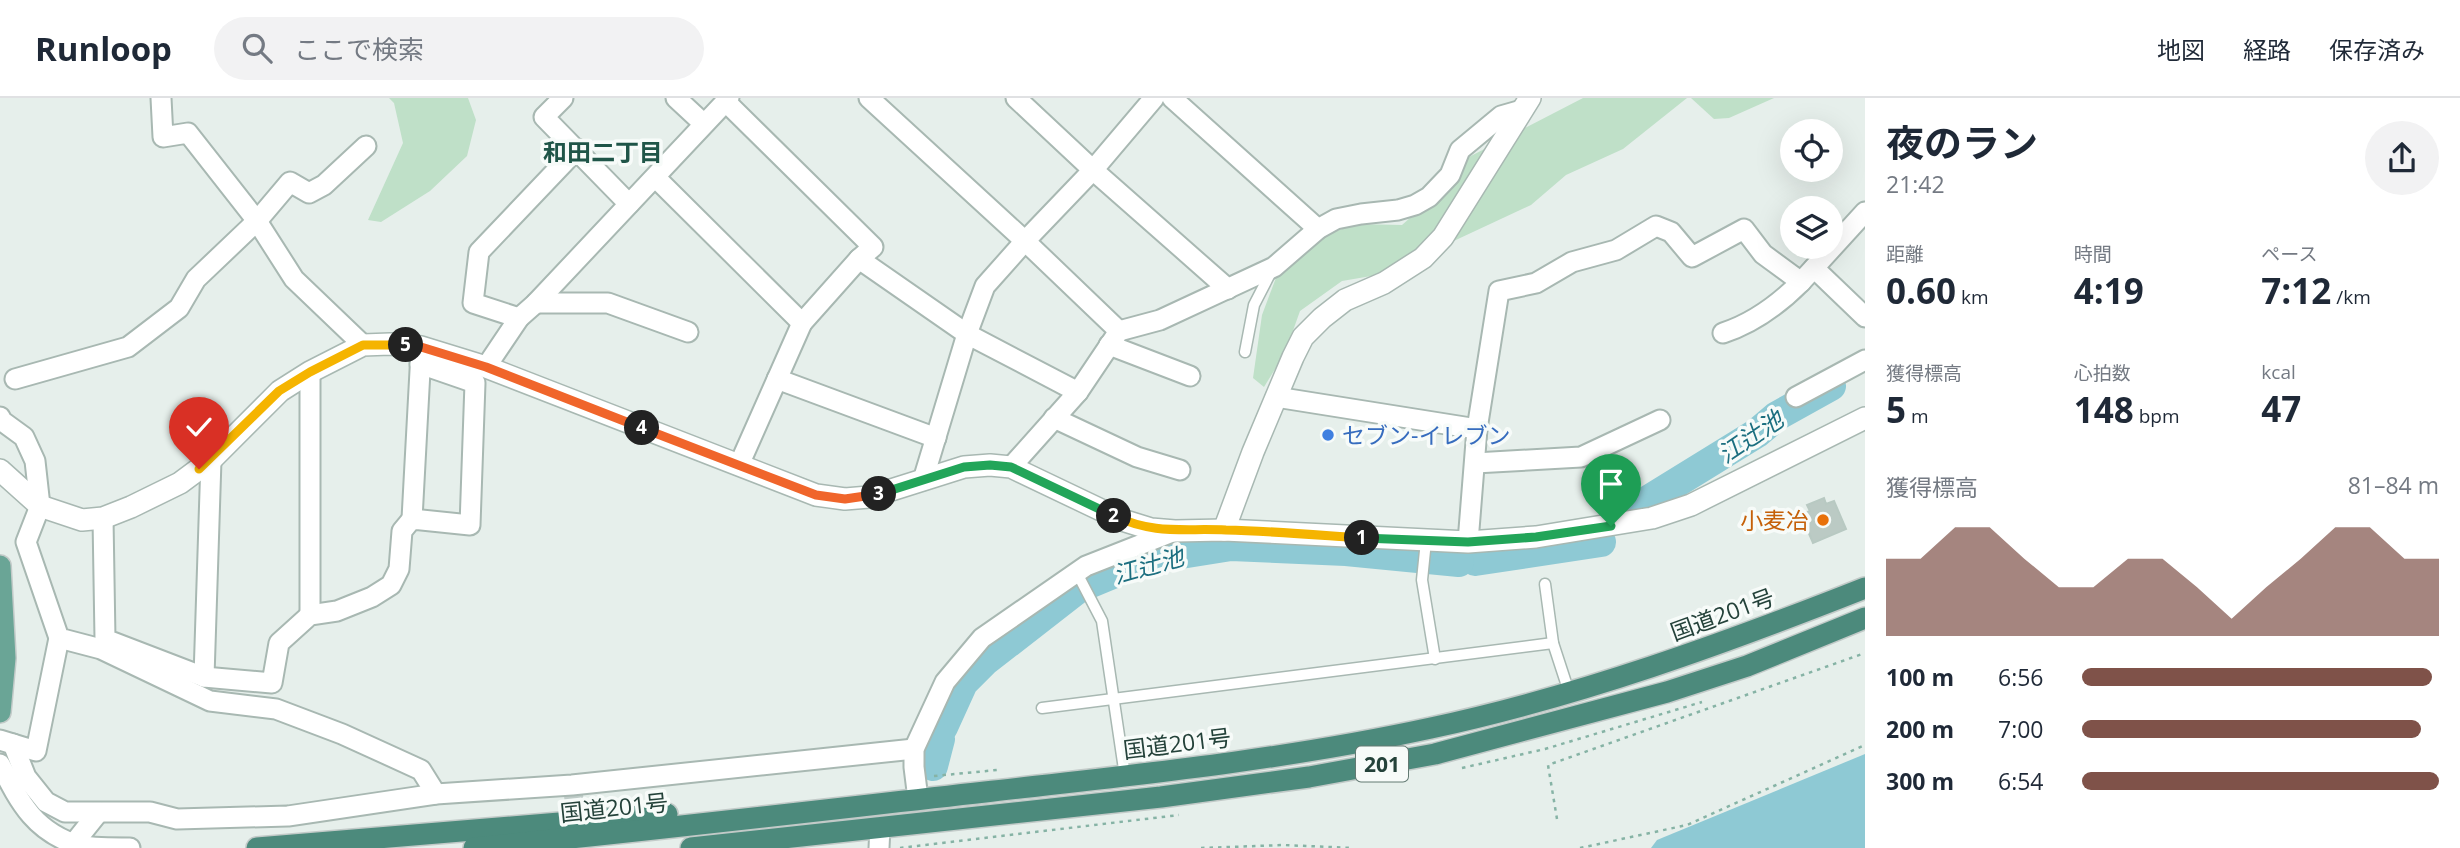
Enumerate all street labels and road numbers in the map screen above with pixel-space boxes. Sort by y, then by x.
street label: 国道201号 [1666,580,1778,648]
street label: 国道201号 [1121,721,1233,765]
road number: 201 [1356,746,1408,782]
street label: 国道201号 [558,785,670,829]

